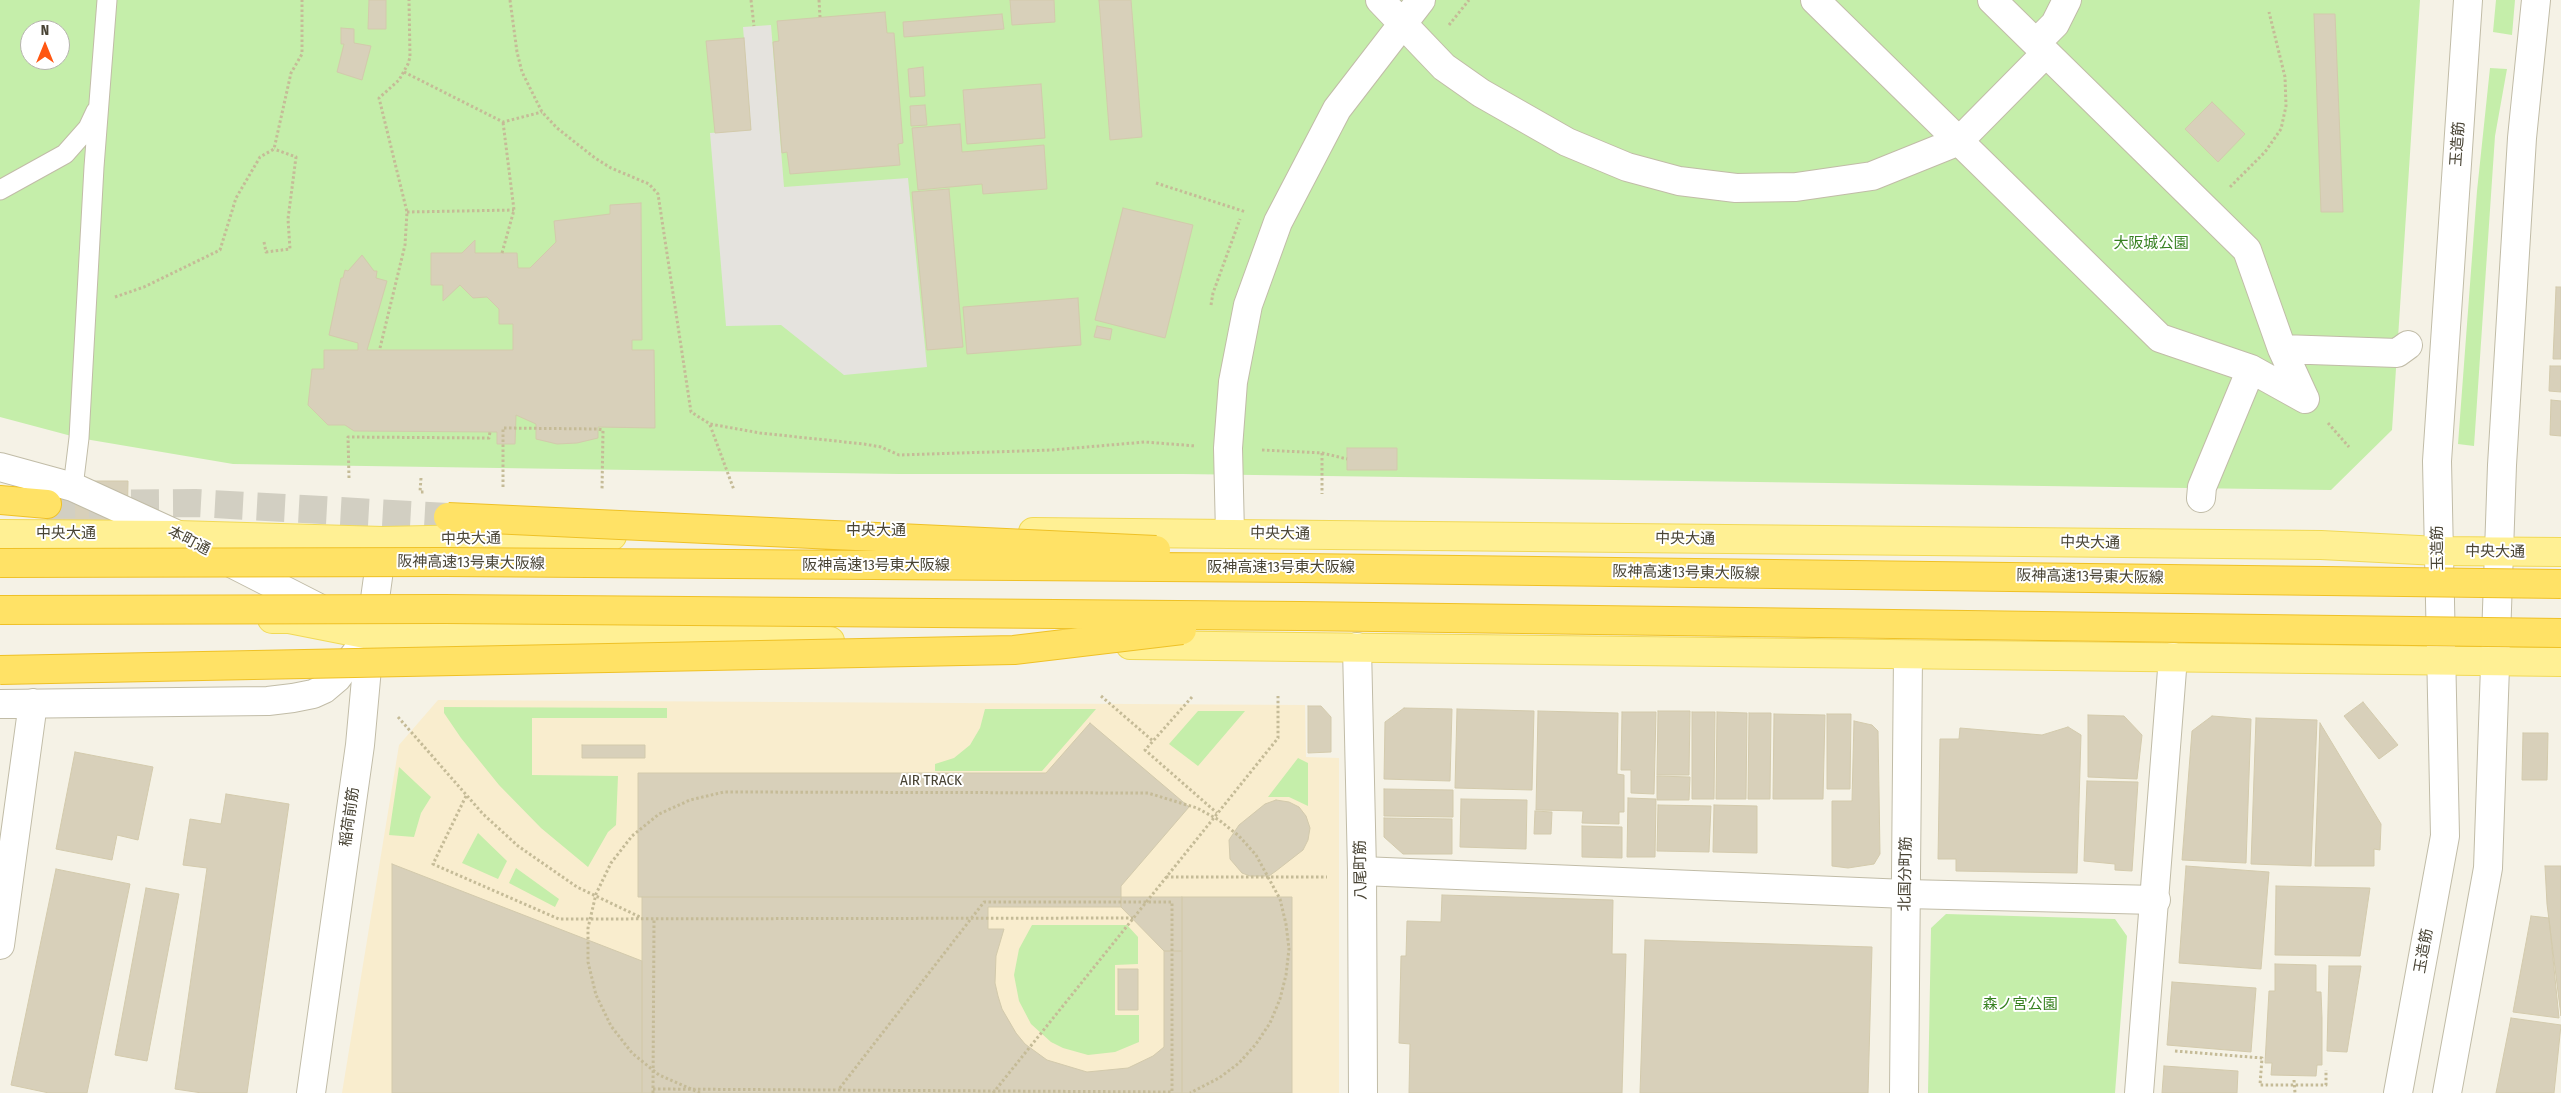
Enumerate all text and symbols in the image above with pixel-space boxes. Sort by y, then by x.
north arrow [20,20,70,70]
text: N [41,22,49,39]
street label: 玉造筋 [2447,121,2469,167]
park label: 大阪城公園 [2114,235,2188,253]
street label: 中央大通 [846,522,906,540]
street label: 本町通 [165,523,213,559]
street label: 中央大通 [1250,524,1310,544]
street label: 中央大通 [36,525,96,543]
street label: 玉造筋 [2429,525,2447,571]
street label: 中央大通 [441,529,501,549]
street label: 中央大通 [1655,529,1715,549]
street label: 中央大通 [2060,533,2120,553]
street label: 中央大通 [2465,542,2525,562]
street label: 阪神高速13号東大阪線 [397,553,545,573]
street label: 阪神高速13号東大阪線 [802,557,950,575]
street label: 阪神高速13号東大阪線 [1207,559,1355,577]
street label: 阪神高速13号東大阪線 [1612,563,1760,583]
street label: 阪神高速13号東大阪線 [2016,567,2164,587]
street label: AIR TRACK [900,772,962,790]
street label: 稲荷前筋 [337,786,363,848]
street label: 北国分町筋 [1896,836,1916,912]
street label: 八尾町筋 [1351,840,1371,900]
street label: 玉造筋 [2411,927,2437,975]
park label: 森ノ宮公園 [1983,996,2057,1014]

